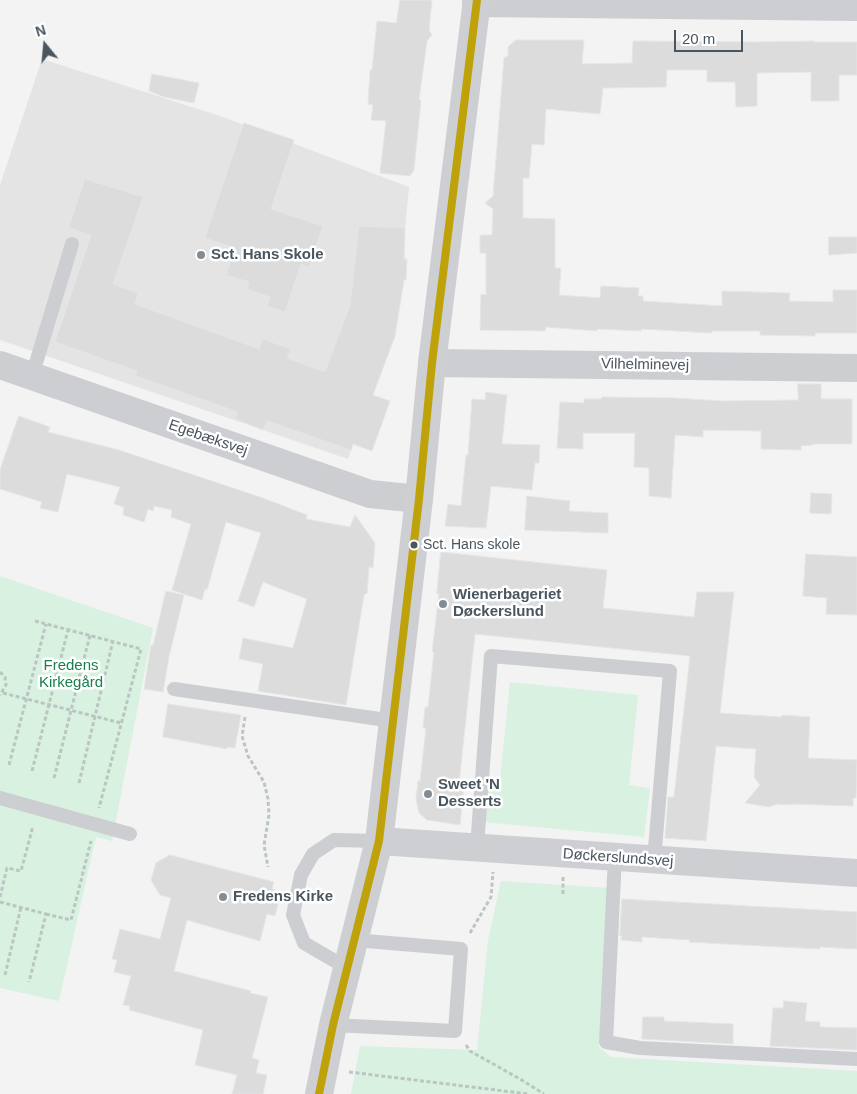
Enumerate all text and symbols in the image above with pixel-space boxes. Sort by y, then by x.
north arrow [20,20,70,70]
scale bar [677,20,746,52]
text: N [33,22,48,40]
text: 20 m [682,30,715,47]
place label: Sct. Hans Skole [211,246,324,264]
marker: Sct. Hans Skole [195,249,207,261]
street label: Vilhelminevej [601,355,689,375]
street label: Egebæksvej [166,416,250,460]
place label: Sct. Hans skole [423,537,520,553]
marker: Sct. Hans skole [409,540,419,550]
place label: Wienerbageriet Døckerslund [453,586,561,621]
marker: Wienerbageriet Døckerslund [437,598,449,610]
park label: Fredens Kirkegård [39,657,103,692]
place label: Sweet 'N Desserts [438,776,501,811]
marker: Sweet 'N Desserts [422,788,434,800]
street label: Døckerslundsvej [562,845,674,871]
place label: Fredens Kirke [233,888,333,906]
marker: Fredens Kirke [217,891,229,903]

